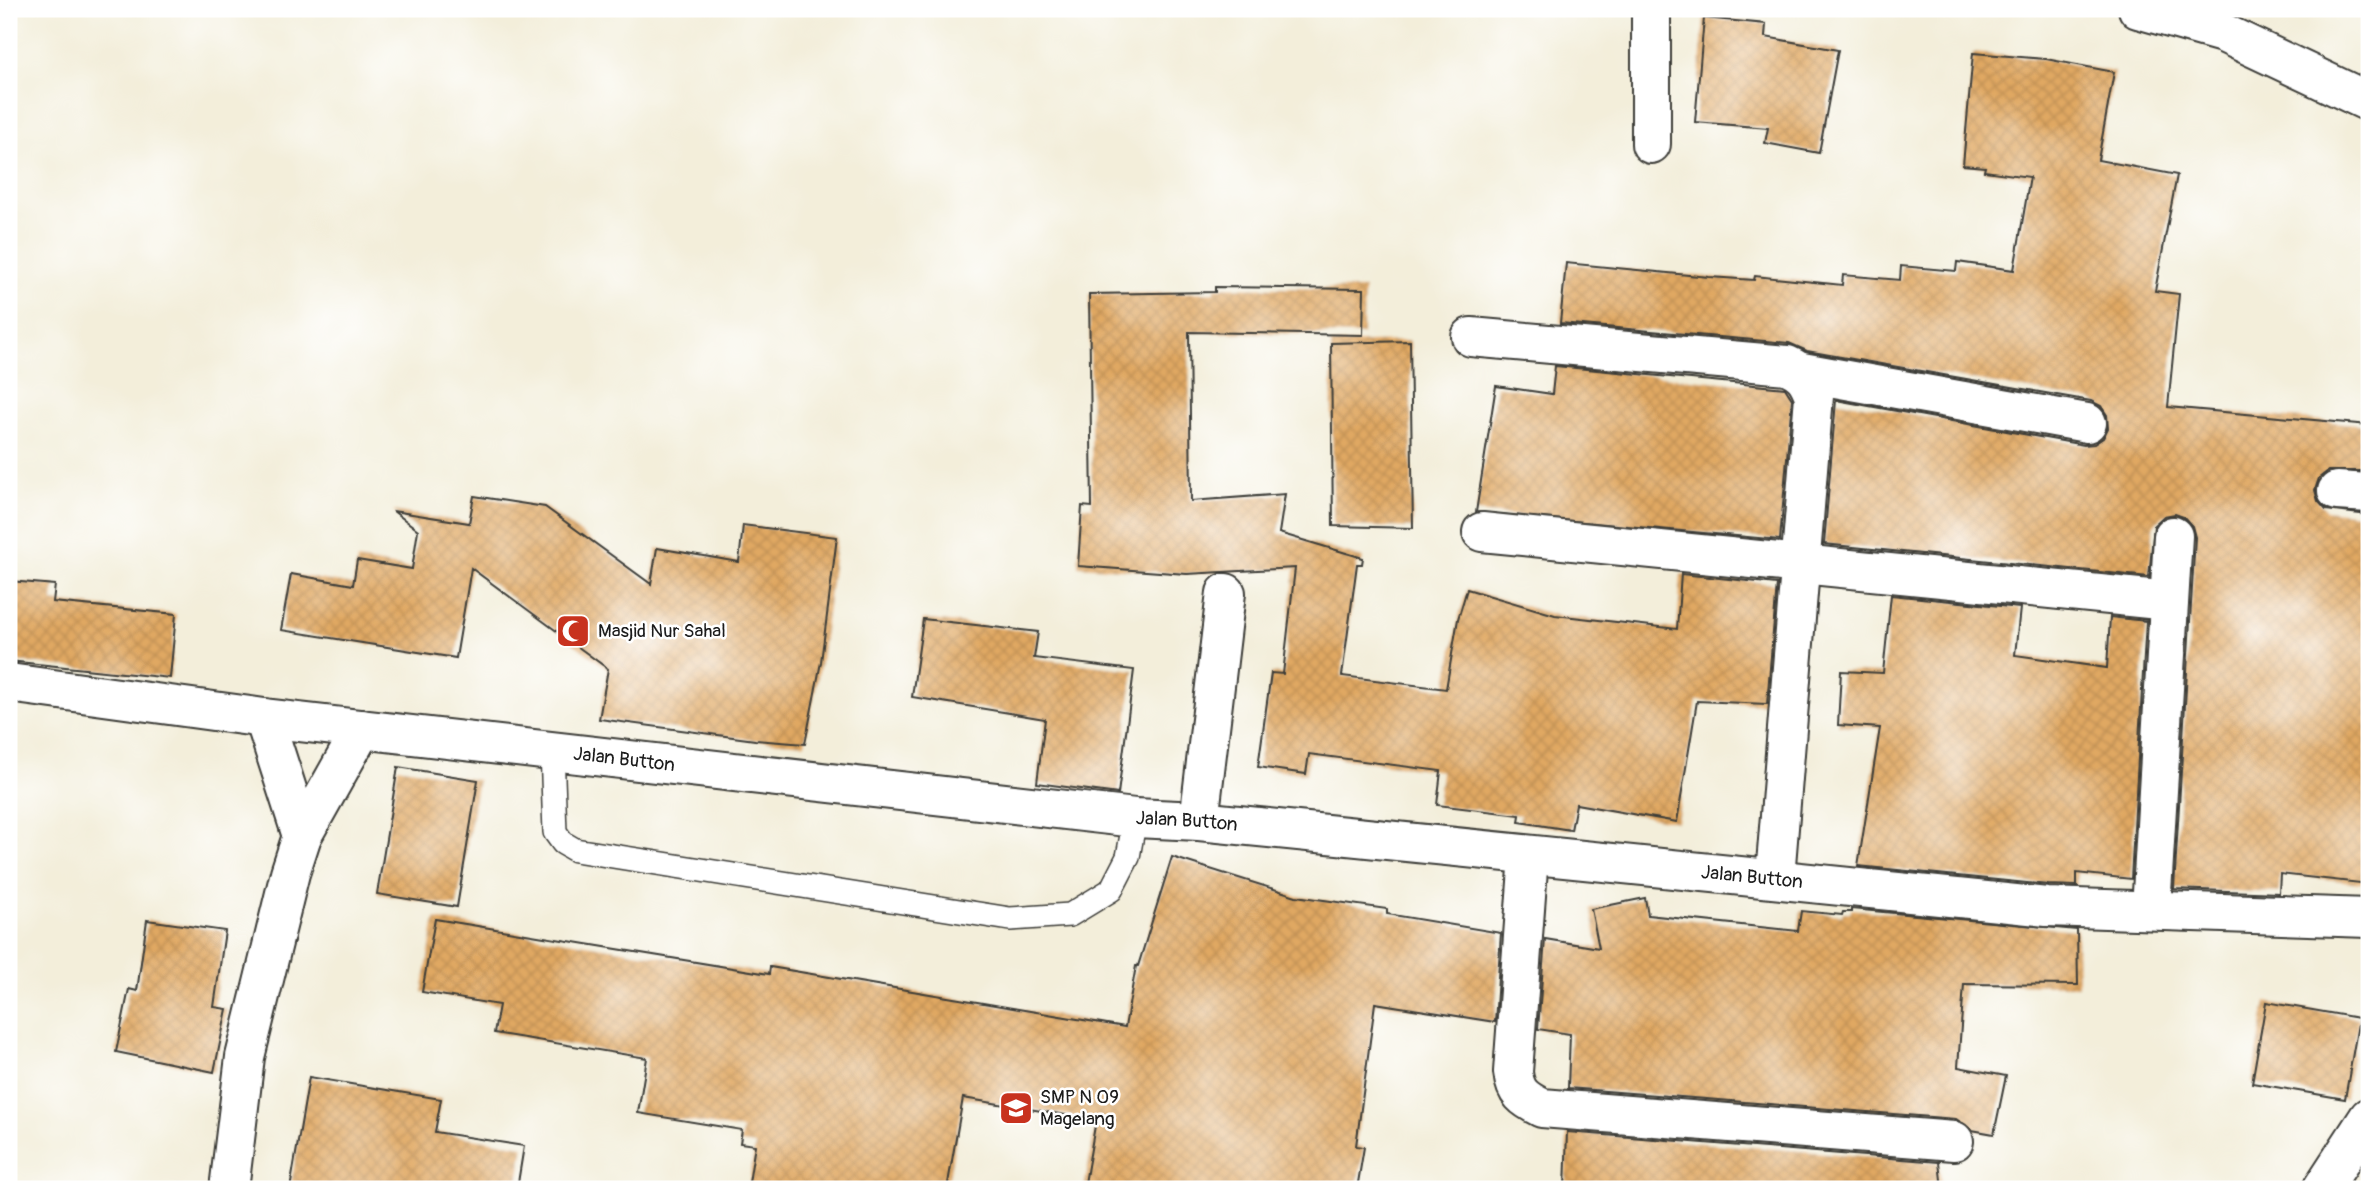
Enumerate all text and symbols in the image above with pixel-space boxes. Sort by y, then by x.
mosque icon: Masjid Nur Sahal [554,612,592,650]
place label: Masjid Nur Sahal [598,619,726,643]
street label: Jalan Button [572,742,676,777]
street label: Jalan Button [1135,806,1239,837]
street label: Jalan Button [1700,860,1804,894]
place label: SMP N 09 Magelang [1040,1085,1119,1131]
school or university icon: SMP N 09 Magelang [997,1089,1035,1127]

